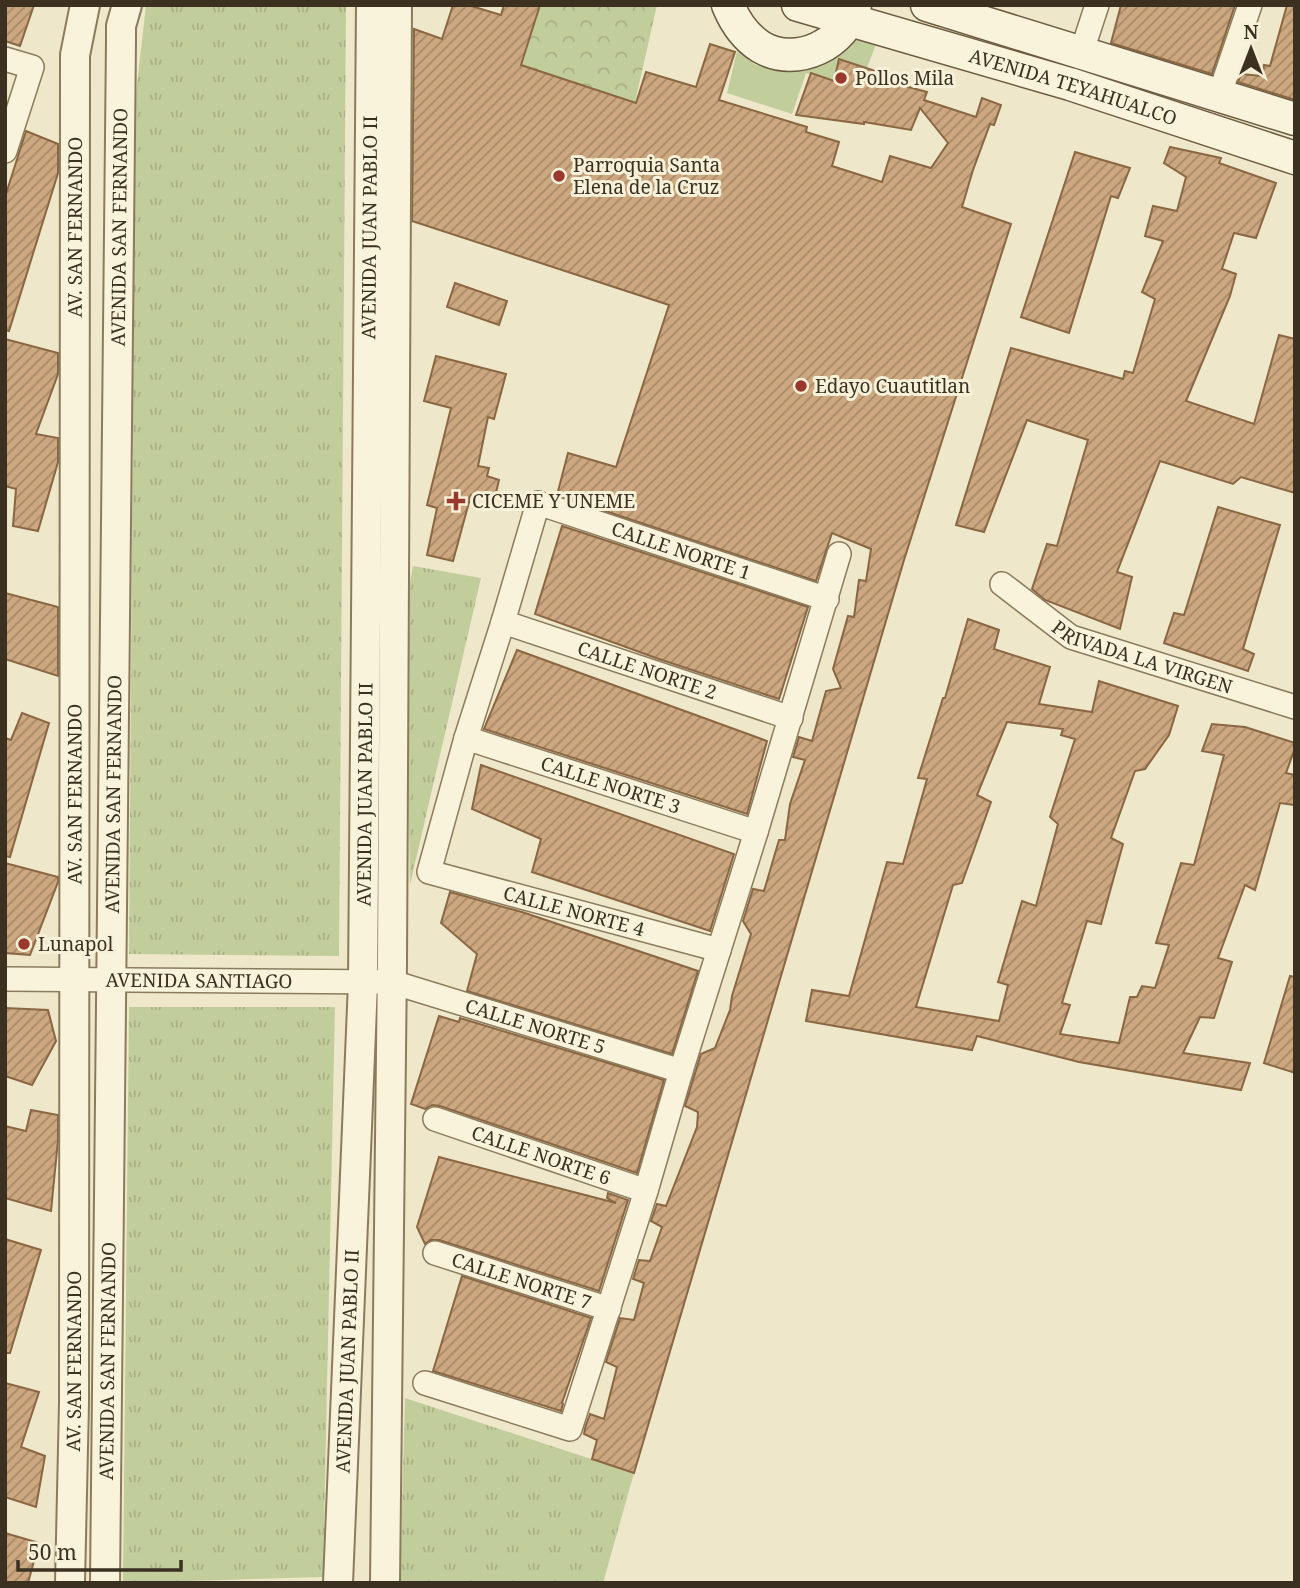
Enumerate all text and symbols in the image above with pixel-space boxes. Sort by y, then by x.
north arrow [1216,14,1286,84]
text: N [1244,19,1259,45]
street label: AVENIDA TEYAHUALCO [966,42,1180,131]
place label: Pollos Mila [855,65,954,91]
marker: Pollos Mila [833,70,849,86]
street label: AVENIDA SAN FERNANDO [105,108,133,346]
street label: AVENIDA JUAN PABLO II [355,115,383,340]
street label: AV. SAN FERNANDO [62,137,88,318]
place label: Parroquia Santa Elena de la Cruz [573,152,720,200]
marker: Parroquia Santa Elena de la Cruz [551,168,567,184]
place label: Edayo Cuautitlan [815,373,970,399]
marker: Edayo Cuautitlan [793,378,809,394]
place label: CICEME Y UNEME [472,488,635,514]
marker: CICEME Y UNEME [446,491,466,511]
street label: CALLE NORTE 1 [608,515,754,586]
street label: PRIVADA LA VIRGEN [1047,614,1236,700]
street label: CALLE NORTE 2 [574,635,720,705]
street label: AVENIDA SAN FERNANDO [99,675,127,913]
street label: AVENIDA JUAN PABLO II [351,682,378,907]
street label: AV. SAN FERNANDO [61,704,88,885]
street label: CALLE NORTE 3 [537,750,684,820]
street label: CALLE NORTE 4 [500,880,648,942]
place label: Lunapol [38,931,113,957]
marker: Lunapol [16,936,32,952]
street label: AVENIDA SANTIAGO [105,967,293,994]
street label: CALLE NORTE 5 [462,992,609,1060]
street label: CALLE NORTE 6 [468,1119,614,1191]
street label: AVENIDA SAN FERNANDO [93,1242,122,1480]
street label: CALLE NORTE 7 [448,1246,595,1316]
street label: AVENIDA JUAN PABLO II [330,1249,365,1474]
street label: AV. SAN FERNANDO [60,1271,87,1452]
scale bar [18,1528,180,1572]
text: 50 m [28,1538,77,1566]

